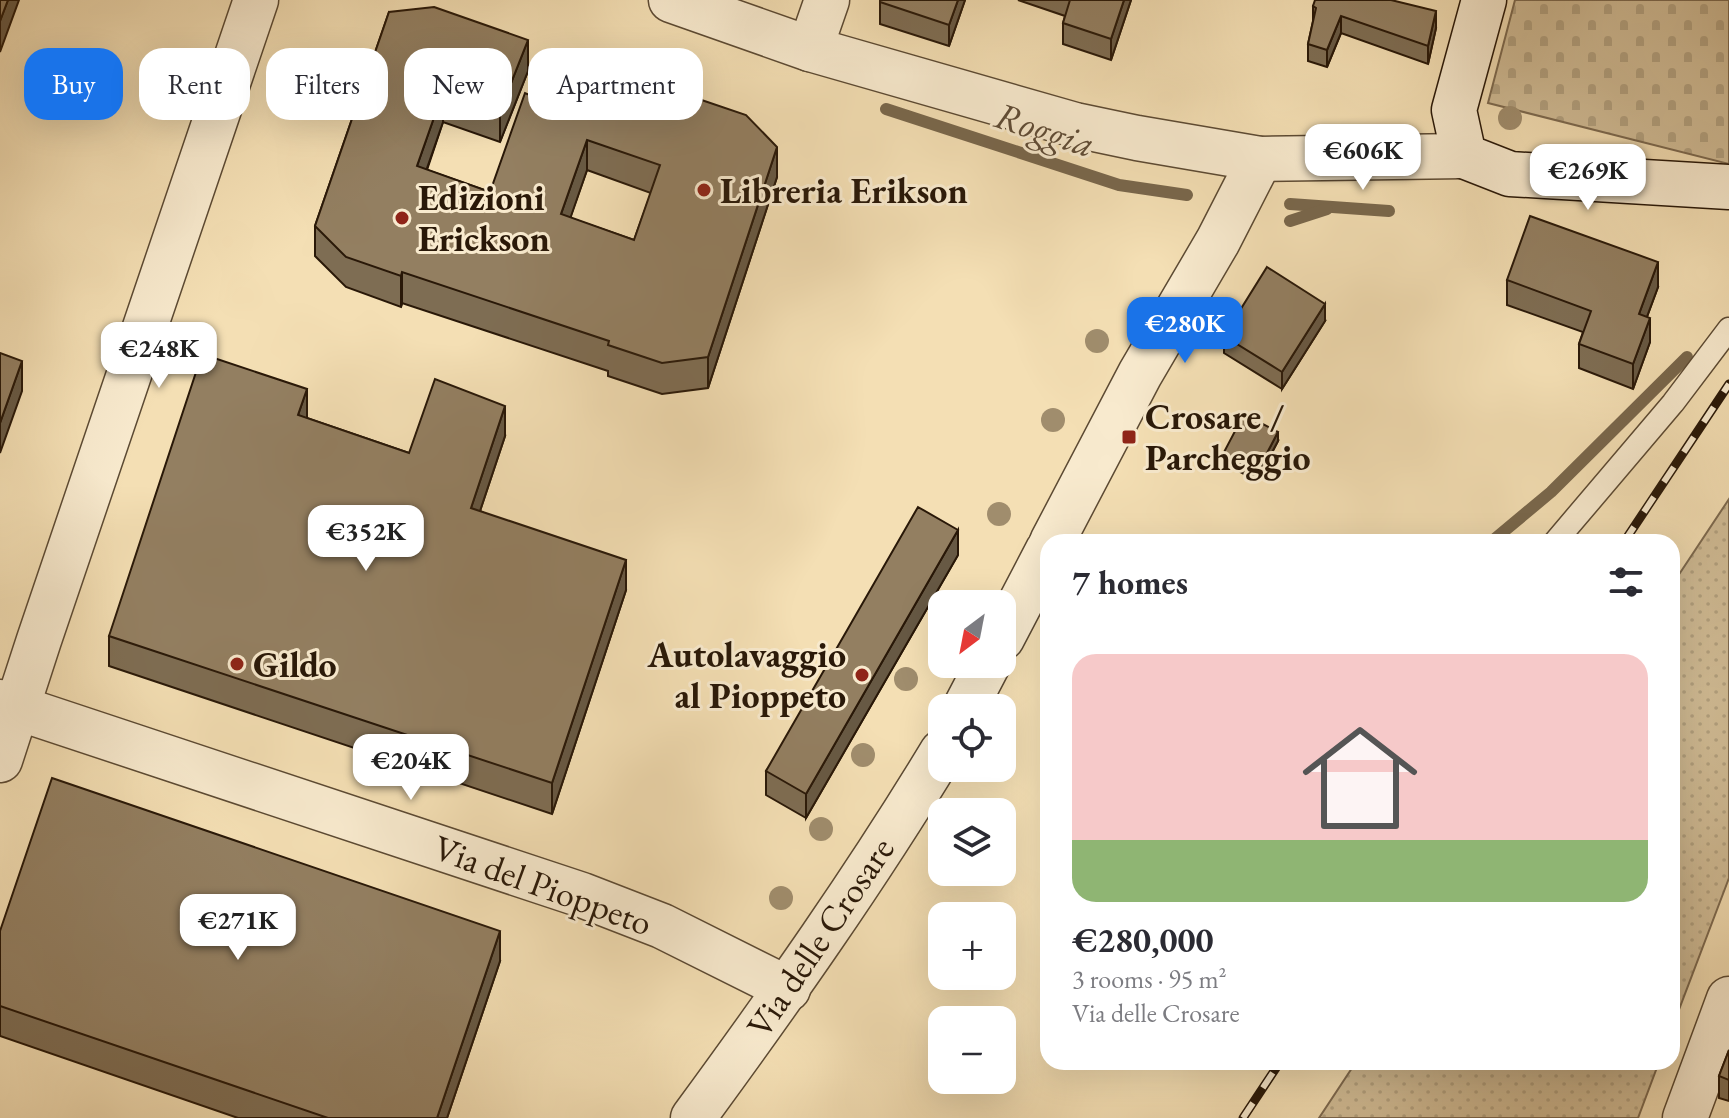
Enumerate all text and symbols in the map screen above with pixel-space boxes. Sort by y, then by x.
chip: Buy [24,48,123,120]
chip: Rent [139,48,250,120]
chip: Filters [266,48,388,120]
chip: New [404,48,512,120]
chip: Apartment [528,48,703,120]
water label: Roggia [989,90,1101,168]
pin: €606K [1307,124,1419,192]
text: €606K [1323,133,1403,167]
pin: €269K [1532,144,1644,212]
text: €269K [1548,153,1628,187]
place label: Libreria Erikson [720,167,968,214]
place label: Edizioni Erickson [418,174,550,262]
marker: Libreria Erikson [695,181,713,199]
marker: Edizioni Erickson [393,209,411,227]
pin: €280K [1129,297,1241,365]
text: €280K [1145,306,1225,340]
pin: €248K [103,322,215,390]
text: €248K [119,331,199,365]
place label: Crosare / Parcheggio [1145,393,1311,481]
marker: Crosare / Parcheggio [1120,428,1138,446]
pin: €352K [310,505,422,573]
text: €352K [326,514,406,548]
text: 7 homes [1072,560,1188,604]
icon: filters [1604,560,1648,604]
north arrow [928,590,1016,678]
map controls [928,590,1016,1094]
place label: Autolavaggio al Pioppeto [646,631,846,719]
place label: Gildo [253,641,337,688]
marker: Gildo [228,655,246,673]
marker: Autolavaggio al Pioppeto [853,666,871,684]
button: locate [928,694,1016,782]
icon: home [1288,706,1432,850]
pin: €204K [355,734,467,802]
text: €204K [371,743,451,777]
button: layers [928,798,1016,886]
street label: Via del Pioppeto [427,824,659,946]
street label: Via delle Crosare [736,828,904,1046]
pin: €271K [182,894,294,962]
button: + [928,902,1016,990]
text: €271K [198,903,278,937]
text: €280,000 [1072,918,1213,962]
text: 3 rooms · 95 m² [1072,962,1227,996]
text: Via delle Crosare [1072,996,1240,1030]
button: − [928,1006,1016,1094]

